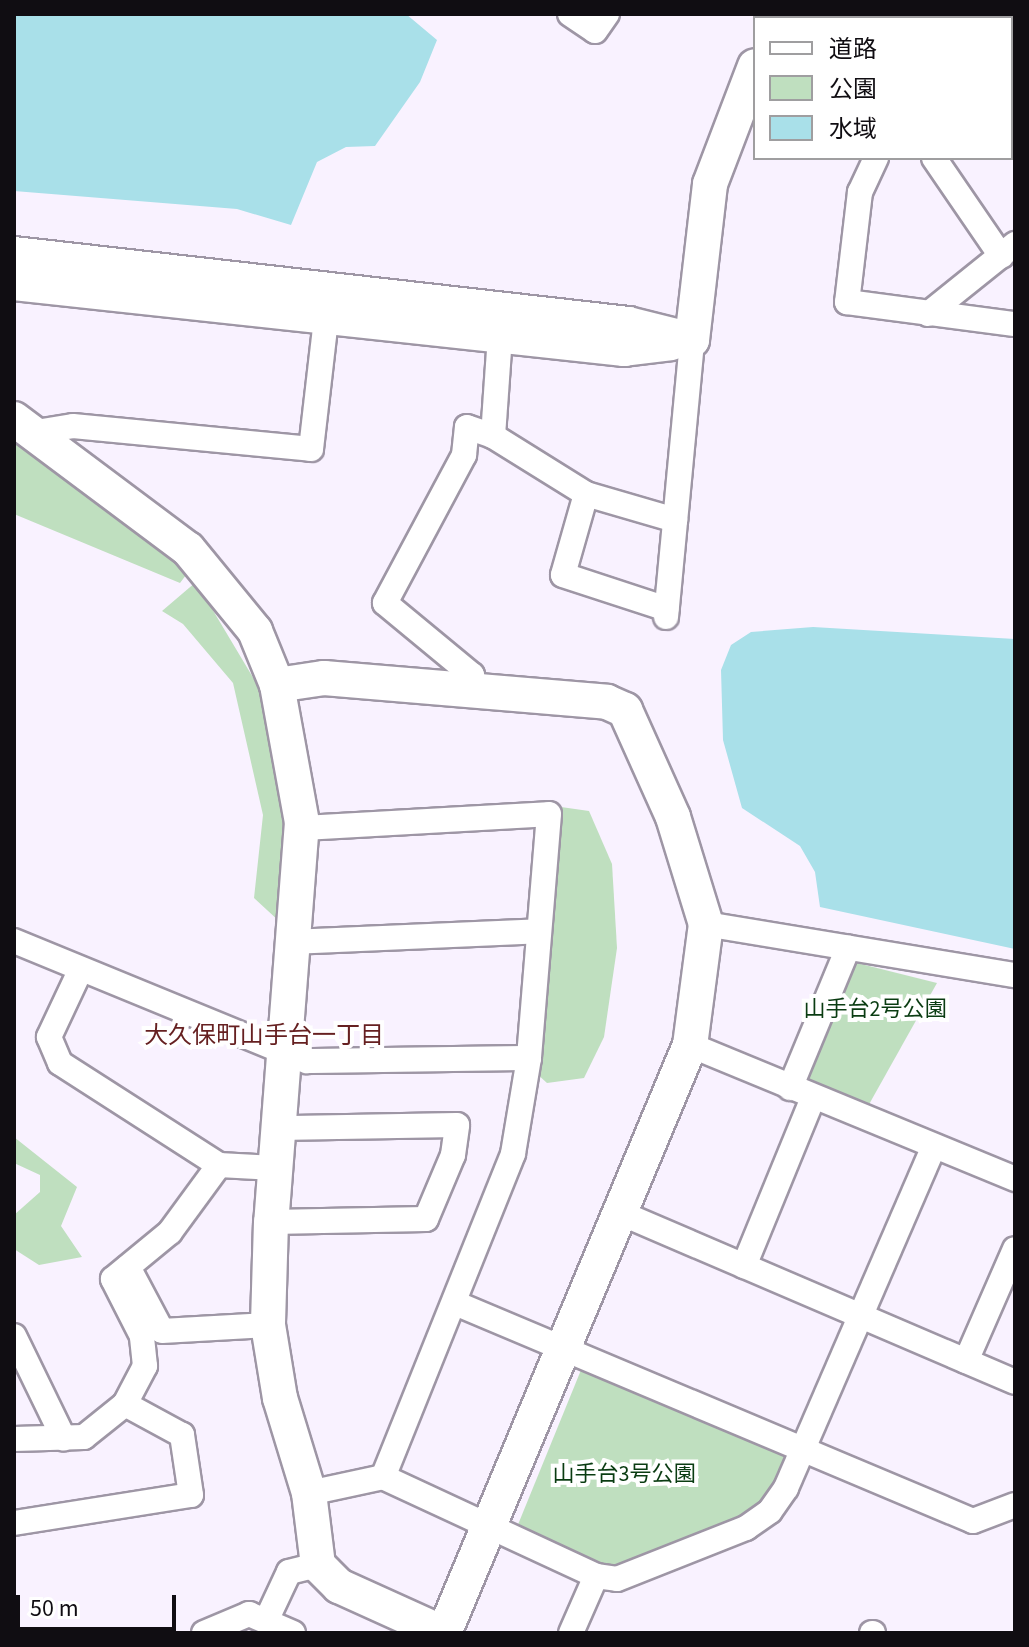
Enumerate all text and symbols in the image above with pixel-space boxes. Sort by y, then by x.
legend [753,16,1013,160]
text: 道路 [829,32,877,67]
text: 公園 [829,72,877,107]
text: 水域 [829,112,877,147]
park label: 山手台2号公園 [804,997,946,1023]
district label: 大久保町山手台一丁目 [144,1022,384,1050]
park label: 山手台3号公園 [553,1462,695,1488]
scale bar [20,1579,180,1629]
text: 50 m [30,1591,79,1626]

